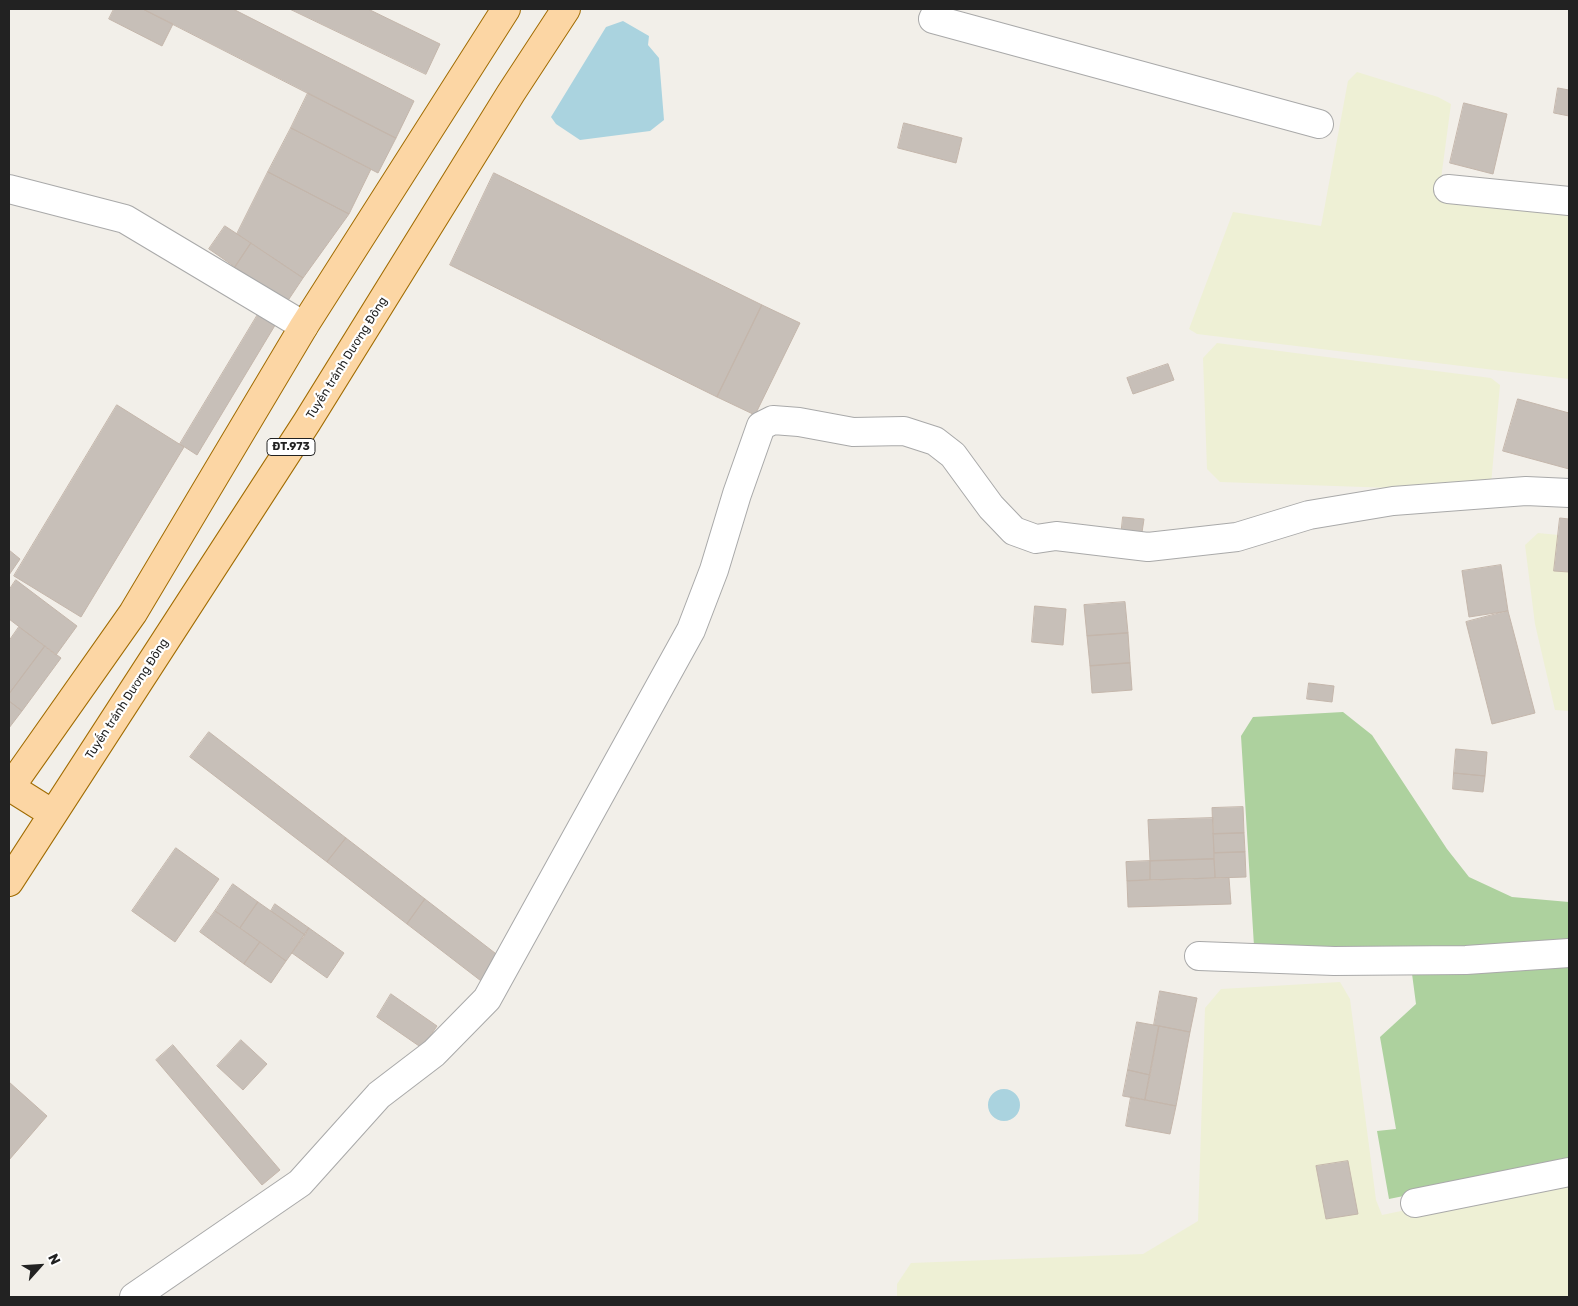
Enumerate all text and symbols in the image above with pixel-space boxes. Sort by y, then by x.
street label: Tuyến tránh Dương Đông [304,294,390,422]
road number: ĐT.973 [267,438,315,456]
street label: Tuyến tránh Dương Đông [83,636,171,762]
north arrow [15,1241,65,1291]
text: N [44,1251,64,1267]

